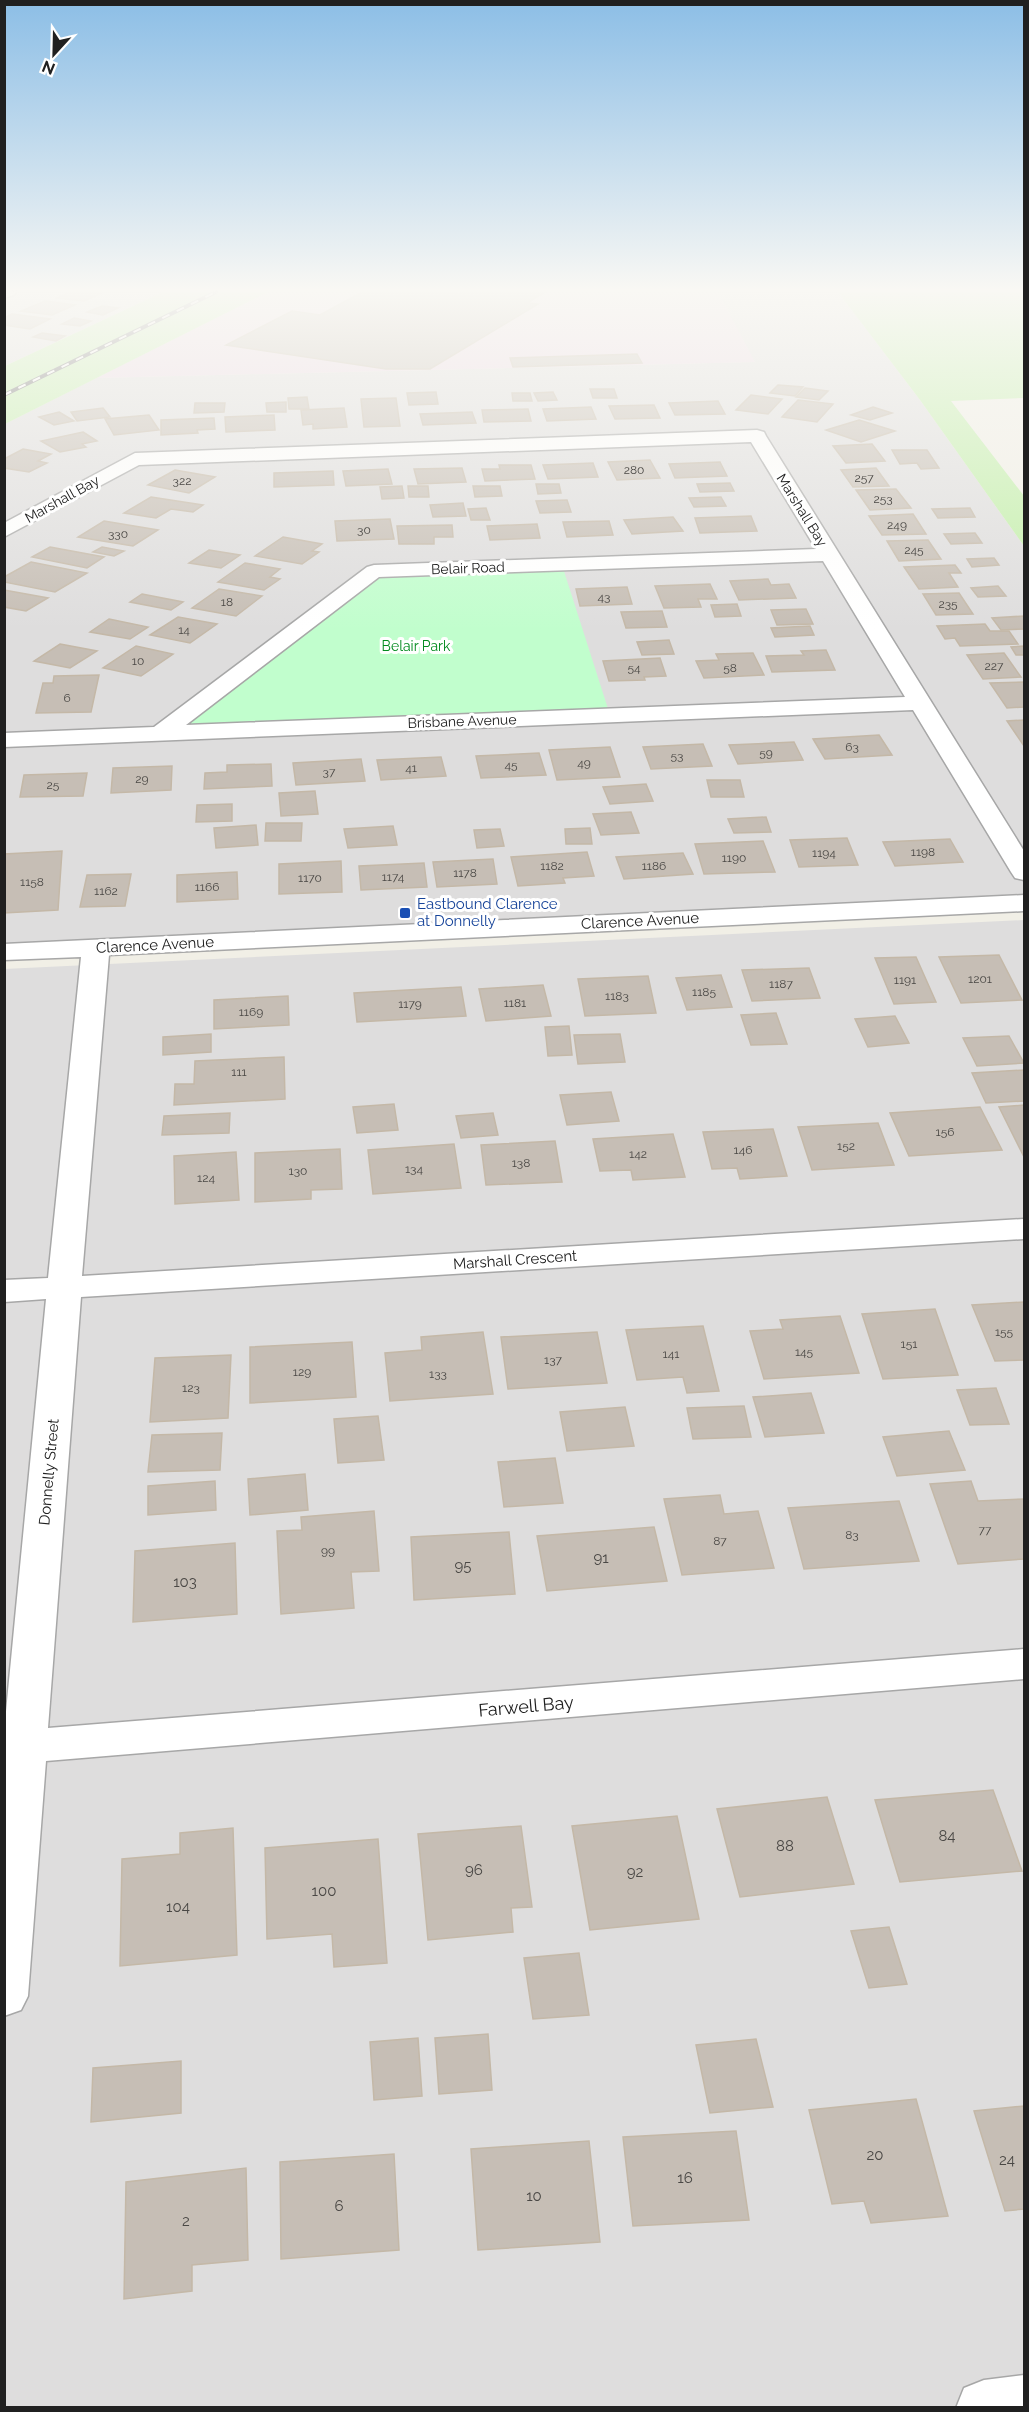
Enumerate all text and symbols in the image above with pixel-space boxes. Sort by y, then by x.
north arrow [24,24,84,84]
text: N [39,56,58,79]
house number: 280 [624,463,644,477]
street label: Marshall Bay [773,471,831,550]
house number: 257 [854,471,874,485]
street label: Marshall Bay [22,472,102,526]
house number: 322 [173,474,191,488]
house number: 253 [873,492,893,506]
house number: 249 [887,518,907,532]
house number: 30 [357,523,371,537]
house number: 330 [108,527,128,541]
house number: 245 [904,543,924,557]
street label: Belair Road [431,559,505,577]
house number: 43 [598,590,610,604]
house number: 18 [221,595,233,609]
house number: 235 [938,597,958,611]
house number: 14 [178,623,190,637]
park label: Belair Park [382,638,451,654]
house number: 10 [132,654,144,668]
house number: 227 [985,659,1004,673]
house number: 54 [627,661,641,675]
house number: 58 [723,661,737,675]
house number: 6 [63,691,71,705]
street label: Brisbane Avenue [407,711,517,731]
house number: 63 [845,740,859,754]
house number: 59 [759,746,773,760]
house number: 53 [671,749,683,763]
house number: 49 [577,756,591,770]
house number: 45 [504,758,518,772]
house number: 41 [405,761,417,775]
house number: 37 [323,765,336,779]
house number: 29 [135,772,149,786]
house number: 25 [47,778,60,792]
house number: 1198 [911,845,935,859]
house number: 1194 [812,846,836,860]
house number: 1190 [722,851,746,865]
house number: 1182 [540,859,564,873]
house number: 1186 [642,859,666,873]
house number: 1178 [453,866,477,880]
house number: 1174 [382,870,405,884]
house number: 1170 [298,871,322,885]
house number: 1158 [20,875,44,889]
house number: 1166 [195,880,219,894]
house number: 1162 [94,884,118,898]
place label: Eastbound Clarence at Donnelly [417,895,558,930]
marker: Eastbound Clarence at Donnelly [398,906,412,920]
street label: Clarence Avenue [581,909,700,933]
street label: Clarence Avenue [96,933,215,957]
house number: 1201 [968,972,992,986]
house number: 1191 [894,973,916,987]
house number: 1187 [769,977,793,991]
house number: 1185 [692,985,716,999]
house number: 1183 [605,989,629,1003]
house number: 1181 [504,996,526,1010]
house number: 1179 [398,997,422,1011]
house number: 1169 [239,1005,263,1019]
house number: 111 [231,1065,247,1079]
house number: 156 [936,1125,954,1139]
house number: 152 [837,1139,855,1153]
house number: 146 [734,1143,752,1157]
house number: 142 [629,1147,647,1161]
house number: 138 [512,1156,530,1170]
house number: 134 [405,1162,423,1176]
house number: 130 [289,1164,307,1178]
house number: 124 [197,1171,215,1185]
street label: Marshall Crescent [452,1247,578,1273]
house number: 155 [995,1325,1014,1339]
house number: 151 [901,1337,917,1351]
house number: 145 [795,1345,814,1359]
house number: 141 [663,1347,679,1361]
house number: 137 [544,1353,563,1367]
house number: 129 [293,1365,311,1379]
house number: 133 [429,1367,447,1381]
house number: 123 [182,1381,200,1395]
street label: Donnelly Street [35,1418,63,1526]
house number: 77 [979,1523,992,1537]
house number: 83 [845,1528,859,1542]
house number: 87 [713,1534,727,1548]
house number: 99 [321,1544,335,1558]
house number: 91 [593,1549,609,1567]
house number: 95 [455,1557,471,1575]
house number: 103 [173,1573,197,1591]
street label: Farwell Bay [477,1691,575,1721]
house number: 84 [938,1827,956,1845]
house number: 88 [776,1837,794,1855]
house number: 96 [465,1861,483,1879]
house number: 92 [627,1863,643,1881]
house number: 100 [312,1882,336,1900]
house number: 104 [166,1898,190,1916]
house number: 20 [867,2146,884,2164]
house number: 24 [999,2151,1015,2169]
house number: 16 [677,2169,693,2187]
house number: 10 [526,2187,542,2205]
house number: 6 [334,2197,344,2215]
house number: 2 [182,2212,190,2230]

